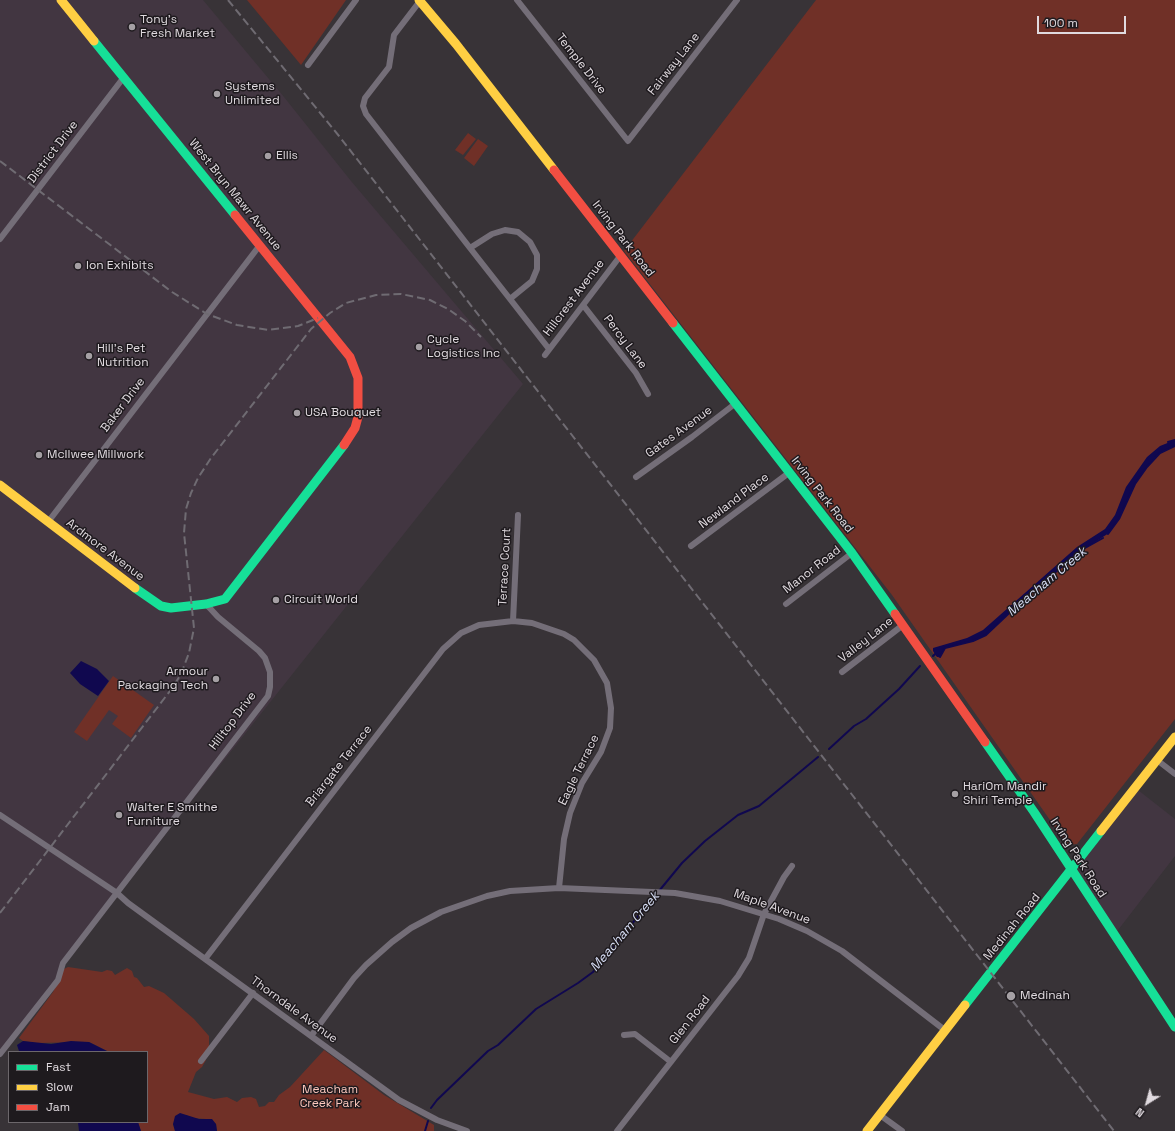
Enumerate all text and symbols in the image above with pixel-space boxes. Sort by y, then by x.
scale bar [1039,8,1128,34]
place label: Tony's Fresh Market [140,13,215,41]
text: 100 m [1044,15,1078,31]
marker: Tony's Fresh Market [127,22,137,32]
street label: Fairway Lane [645,30,703,98]
street label: Temple Drive [553,31,609,97]
place label: Systems Unlimited [225,80,280,108]
marker: Systems Unlimited [212,89,222,99]
street label: District Drive [25,118,81,186]
street label: West Bryn Mawr Avenue [186,136,284,254]
place label: Ellis [276,149,298,163]
marker: Ellis [263,151,273,161]
street label: Irving Park Road [589,198,657,280]
street label: Hillcrest Avenue [540,257,608,339]
place label: Ion Exhibits [86,259,153,273]
marker: Ion Exhibits [73,261,83,271]
street label: Percy Lane [600,312,650,372]
place label: Cycle Logistics Inc [427,333,500,361]
place label: Hill's Pet Nutrition [97,342,149,370]
marker: Cycle Logistics Inc [414,342,424,352]
marker: Hill's Pet Nutrition [84,351,94,361]
street label: Baker Drive [98,375,148,435]
street label: Gates Avenue [643,403,715,461]
place label: USA Bouquet [305,406,381,420]
marker: USA Bouquet [292,408,302,418]
place label: McIlwee Millwork [47,448,144,462]
marker: McIlwee Millwork [34,450,44,460]
street label: Irving Park Road [788,454,856,536]
street label: Newland Place [696,470,772,532]
street label: Ardmore Avenue [63,516,147,584]
street label: Terrace Court [496,527,514,607]
street label: Manor Road [780,543,844,597]
water label: Meacham Creek [1004,544,1090,620]
place label: Circuit World [284,593,358,607]
marker: Circuit World [271,595,281,605]
street label: Valley Lane [836,614,896,666]
place label: Armour Packaging Tech [118,665,208,693]
marker: Armour Packaging Tech [211,674,221,684]
street label: Hilltop Drive [206,689,260,753]
street label: Briargate Terrace [303,723,375,809]
street label: Eagle Terrace [556,732,602,808]
place label: HariOm Mandir Shiri Temple [963,780,1046,808]
marker: HariOm Mandir Shiri Temple [950,789,960,799]
place label: Walter E Smithe Furniture [127,801,218,829]
marker: Walter E Smithe Furniture [114,810,124,820]
street label: Irving Park Road [1047,815,1109,901]
street label: Maple Avenue [732,886,812,928]
water label: Meacham Creek [587,889,663,975]
street label: Medinah Road [981,890,1043,964]
street label: Thorndale Avenue [248,974,340,1046]
place label: Medinah [1020,989,1070,1003]
marker: Medinah [1005,990,1017,1002]
street label: Glen Road [667,993,713,1047]
legend [8,1051,148,1123]
text: Fast [46,1059,71,1075]
text: Slow [46,1079,73,1095]
park label: Meacham Creek Park [300,1083,360,1111]
north arrow [1127,1083,1167,1123]
text: Jam [46,1099,70,1115]
text: N [1133,1105,1147,1120]

